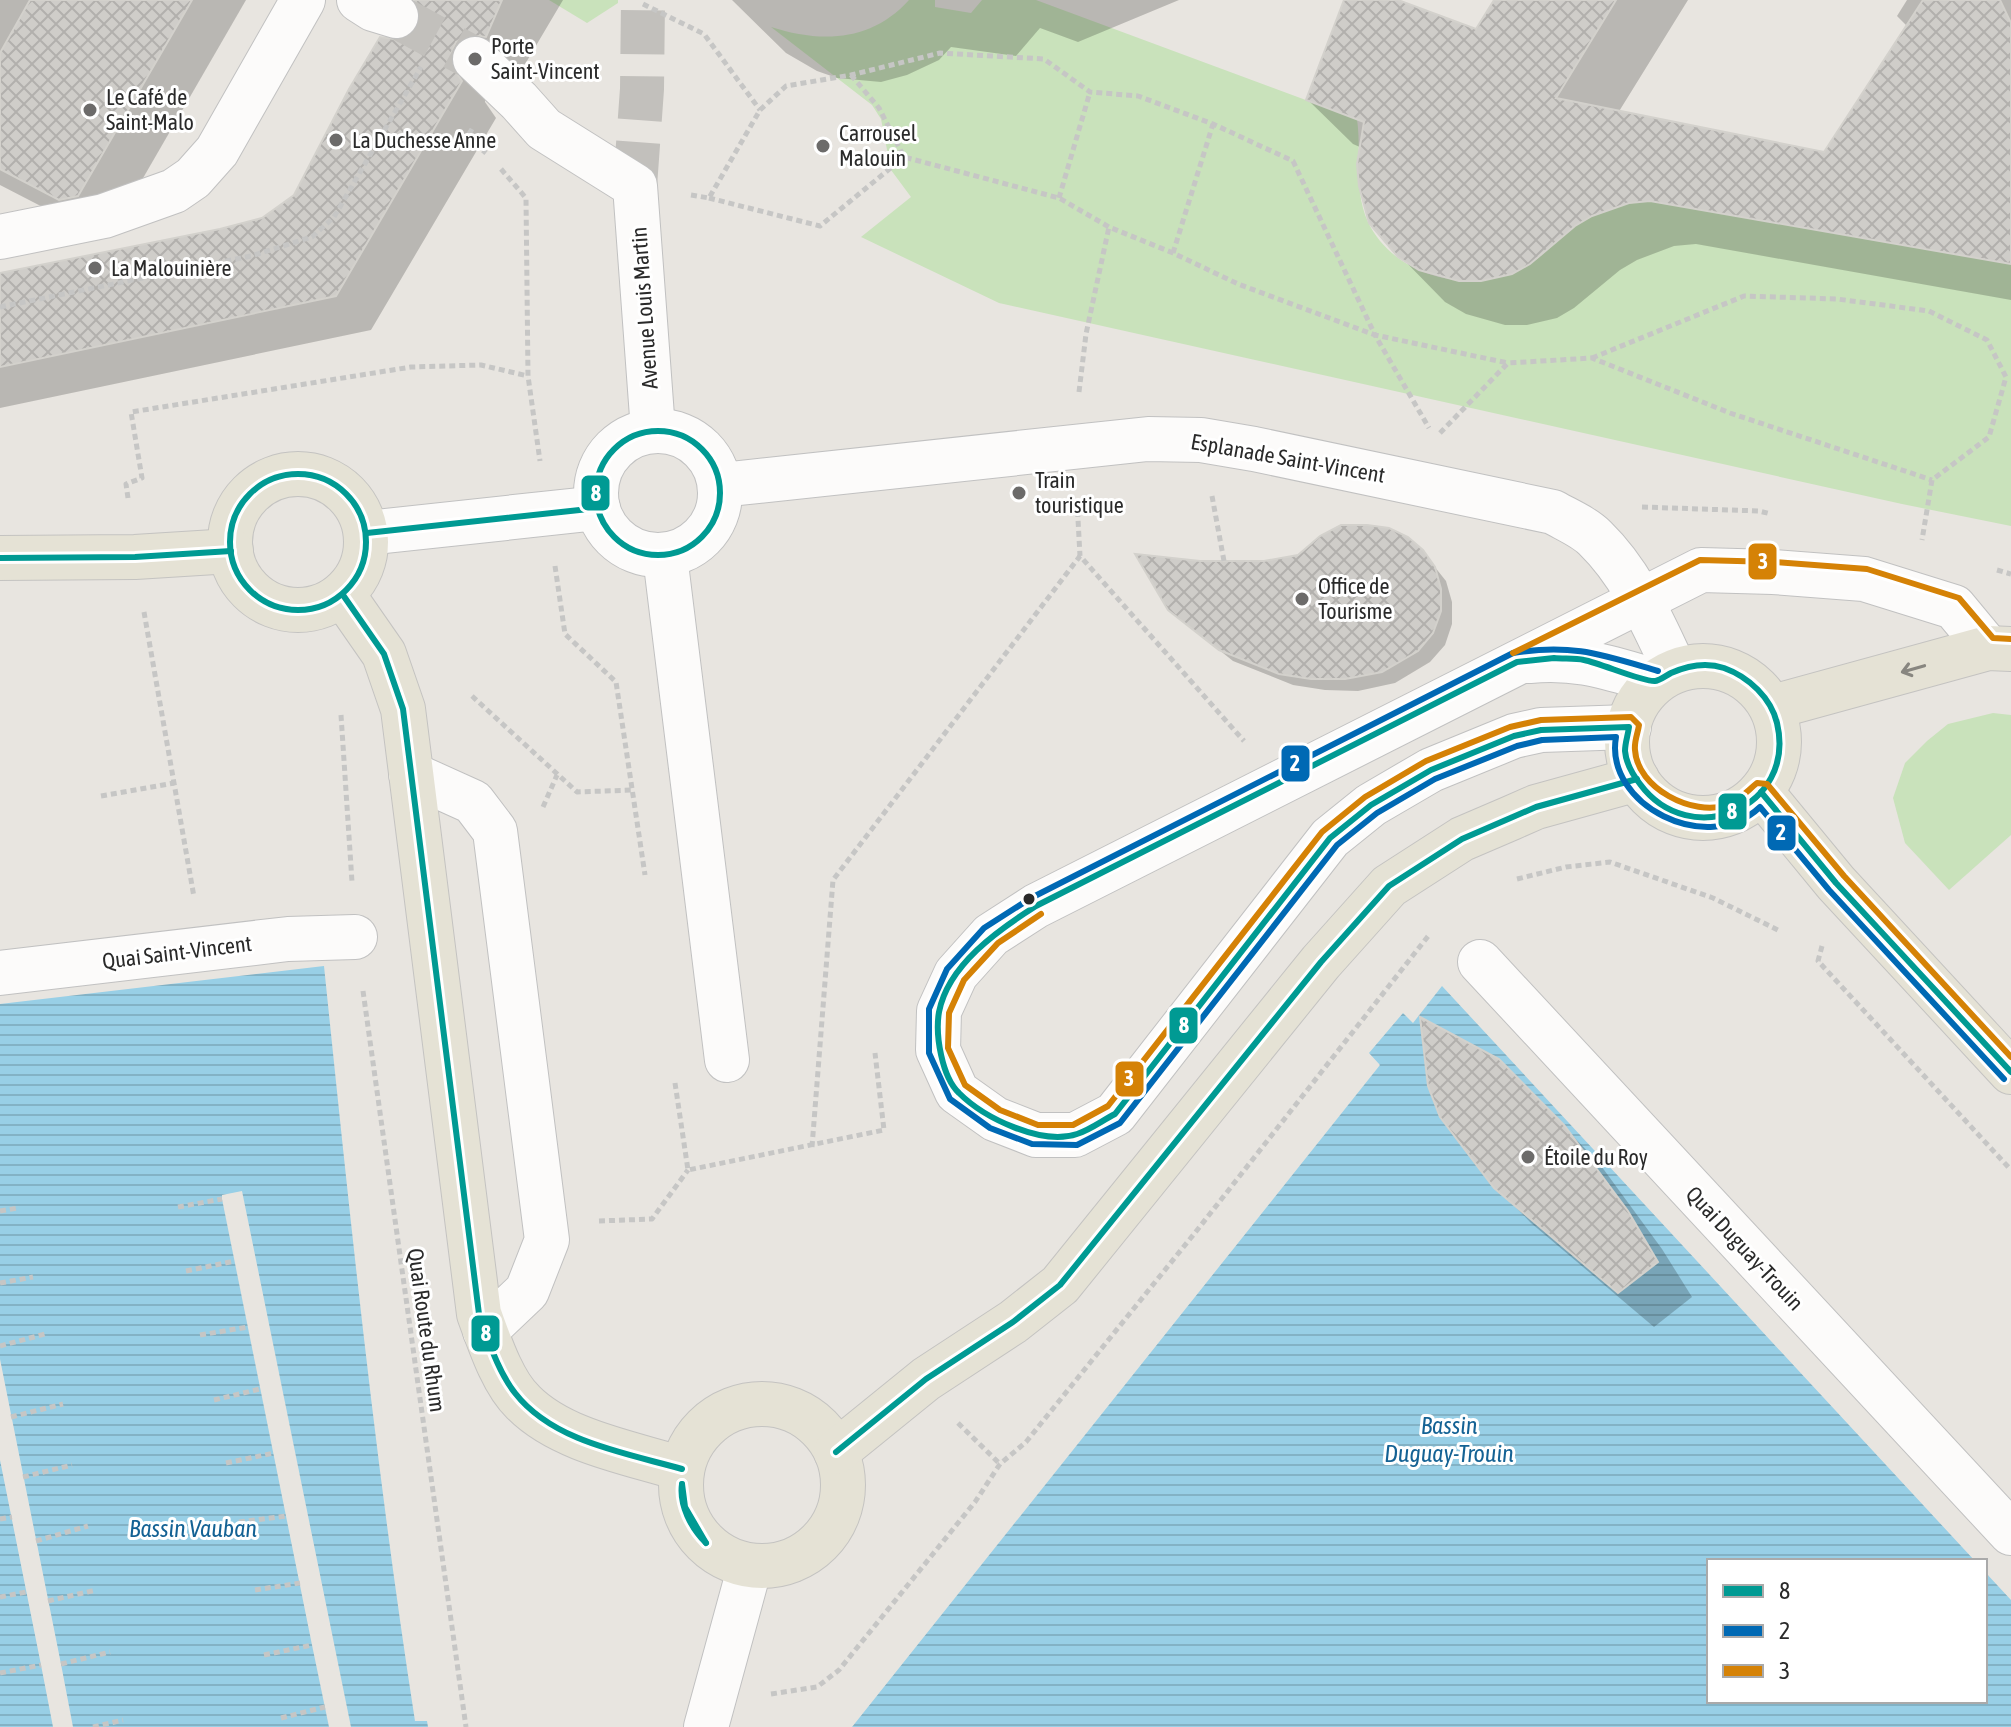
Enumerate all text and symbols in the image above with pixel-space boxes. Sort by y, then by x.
place label: Porte Saint-Vincent [491,33,600,84]
marker: Porte Saint-Vincent [466,50,484,68]
place label: Le Café de Saint-Malo [106,84,194,135]
marker: Le Café de Saint-Malo [81,101,99,119]
place label: Carrousel Malouin [839,120,917,171]
place label: La Duchesse Anne [352,127,496,153]
marker: La Duchesse Anne [327,131,345,149]
marker: Carrousel Malouin [814,137,832,155]
street label: Avenue Louis Martin [625,226,663,390]
place label: La Malouinière [111,255,232,281]
marker: La Malouinière [86,259,104,277]
street label: Esplanade Saint-Vincent [1189,428,1387,488]
place label: Train touristique [1035,467,1124,518]
line badge: 8 [580,474,611,512]
text: 8 [591,480,601,506]
marker: Train touristique [1010,484,1028,502]
line badge: 3 [1747,542,1778,581]
text: 3 [1758,548,1768,574]
place label: Office de Tourisme [1318,573,1392,624]
marker: Office de Tourisme [1293,590,1311,608]
one-way arrow [1901,663,1927,678]
line badge: 2 [1280,744,1311,783]
text: 2 [1290,750,1300,776]
line badge: 8 [1717,792,1748,831]
text: 8 [1727,798,1737,824]
line badge: 2 [1766,814,1797,852]
text: 2 [1776,819,1786,845]
unlabelled marker [1021,891,1037,907]
street label: Quai Saint-Vincent [101,930,253,974]
line badge: 8 [1168,1006,1199,1045]
text: 8 [1179,1012,1189,1038]
line badge: 3 [1114,1060,1145,1098]
text: 3 [1124,1065,1134,1091]
place label: Étoile du Roy [1544,1144,1648,1170]
marker: Étoile du Roy [1519,1148,1537,1166]
street label: Quai Duguay-Trouin [1681,1181,1809,1315]
street label: Quai Route du Rhum [403,1246,451,1414]
line badge: 8 [470,1314,501,1353]
text: 8 [481,1320,491,1346]
water label: Bassin Duguay-Trouin [1384,1412,1514,1467]
water label: Bassin Vauban [129,1515,257,1542]
legend [1707,1559,1987,1703]
text: 8 [1779,1577,1790,1604]
text: 2 [1779,1617,1790,1644]
text: 3 [1779,1657,1790,1684]

